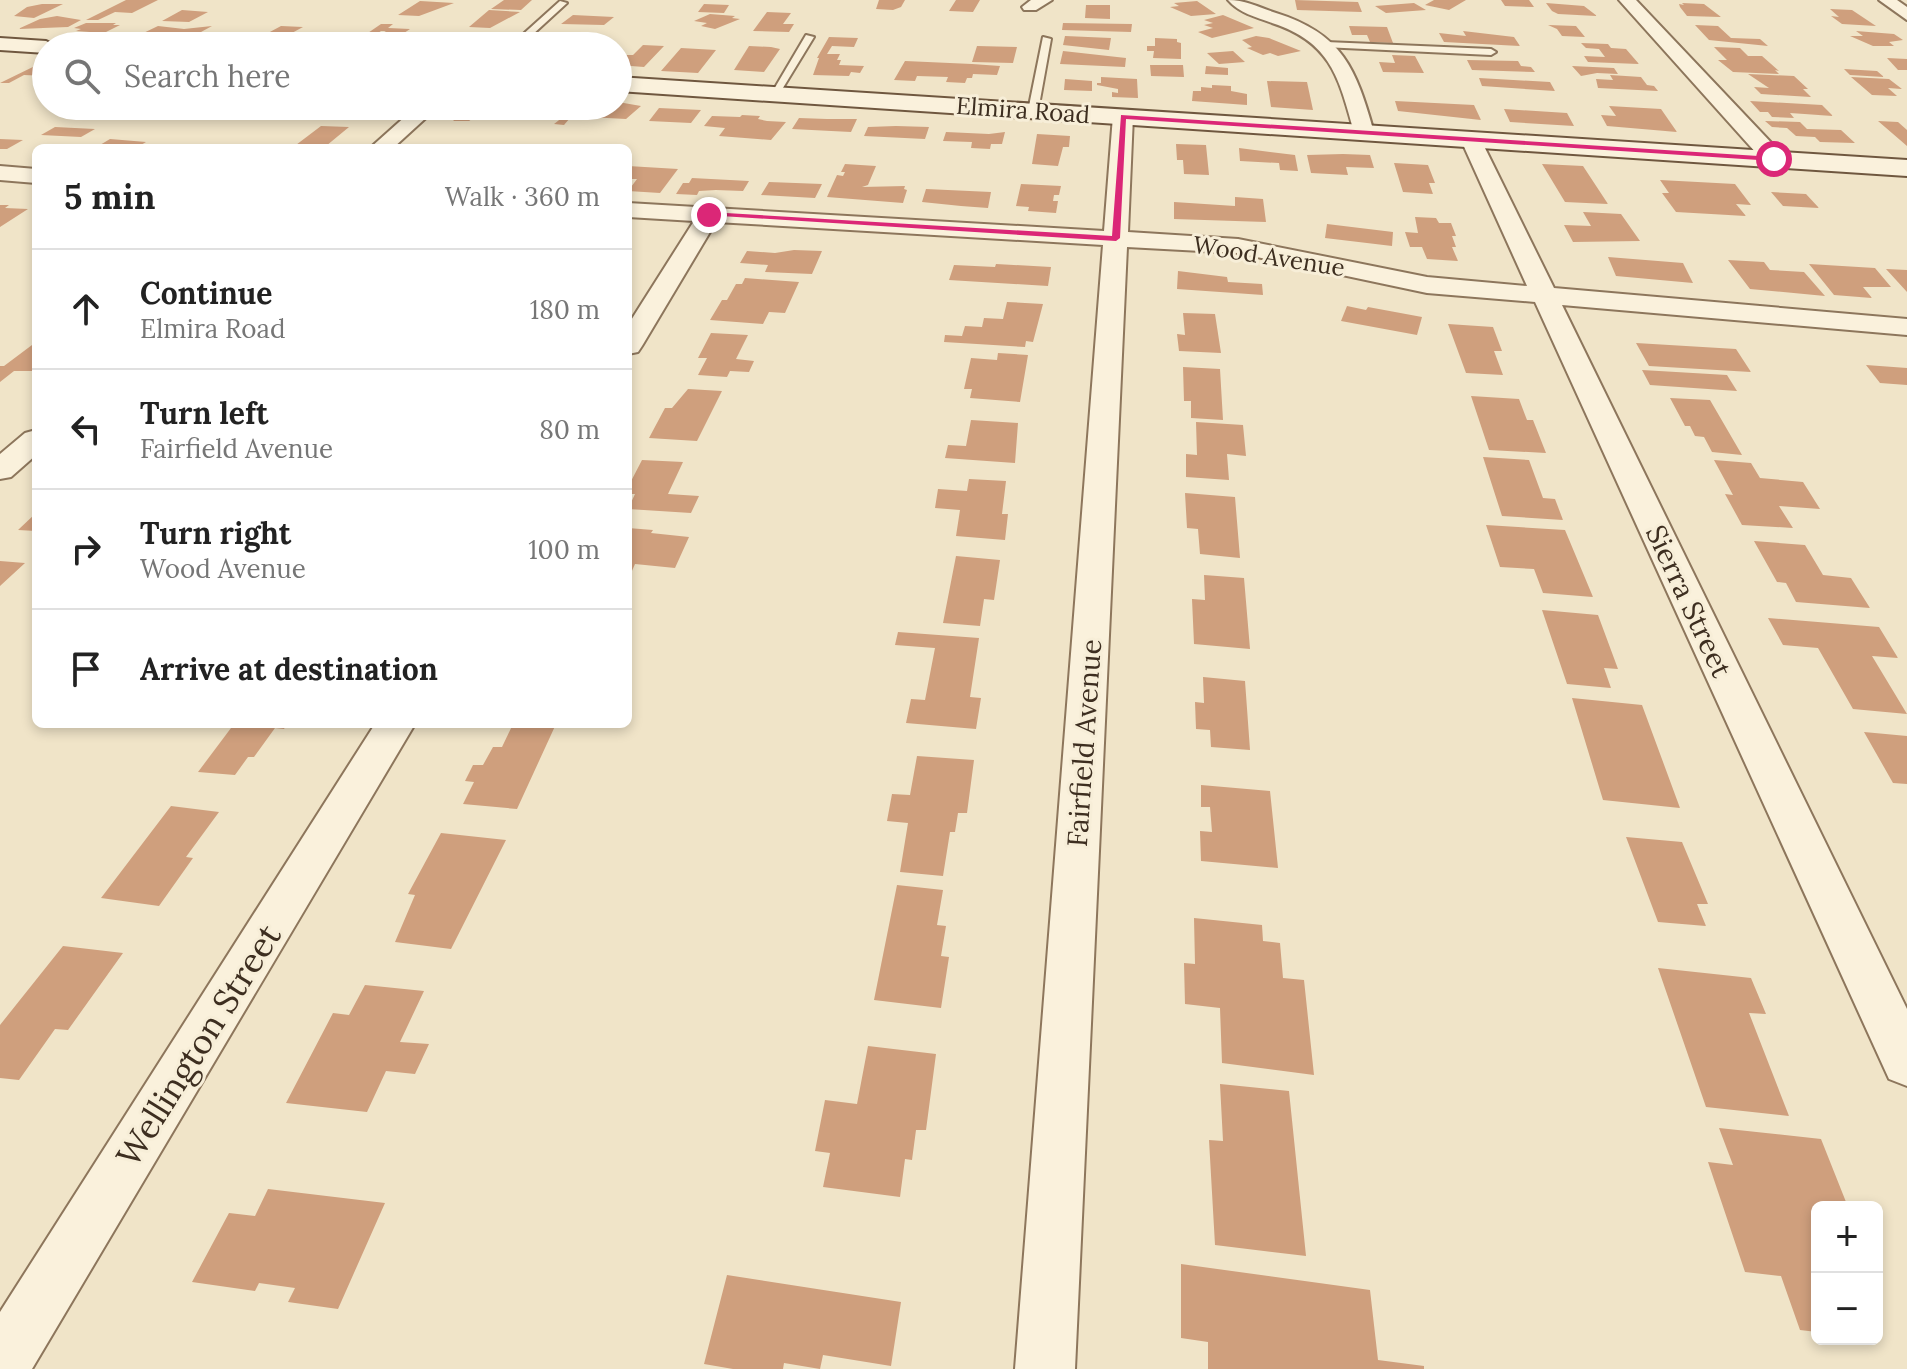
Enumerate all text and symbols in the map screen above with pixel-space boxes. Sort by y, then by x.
search box [32,32,632,120]
icon: search [60,54,104,98]
text: Search here [124,57,291,95]
street label: Elmira Road [955,90,1091,130]
route start [1756,141,1792,177]
text: 5 min [64,175,155,218]
text: Walk · 360 m [445,180,600,213]
route end [691,197,727,233]
street label: Wood Avenue [1191,229,1347,283]
text: Continue [140,274,272,312]
icon: ahead [64,287,108,331]
text: 180 m [530,293,600,326]
text: Elmira Road [140,312,285,345]
text: Turn left [140,394,268,432]
icon: left [64,407,108,451]
text: 80 m [539,413,600,446]
text: Fairfield Avenue [140,432,333,465]
text: Turn right [140,514,291,552]
street label: Sierra Street [1638,519,1740,683]
icon: right [64,527,108,571]
text: 100 m [528,533,600,566]
text: Wood Avenue [140,552,306,585]
street label: Fairfield Avenue [1059,638,1109,848]
icon: arrive [64,647,108,691]
text: Arrive at destination [140,650,438,688]
street label: Wellington Street [106,915,291,1175]
map controls [1811,1201,1883,1345]
button: + [1811,1201,1883,1273]
button: − [1811,1273,1883,1345]

